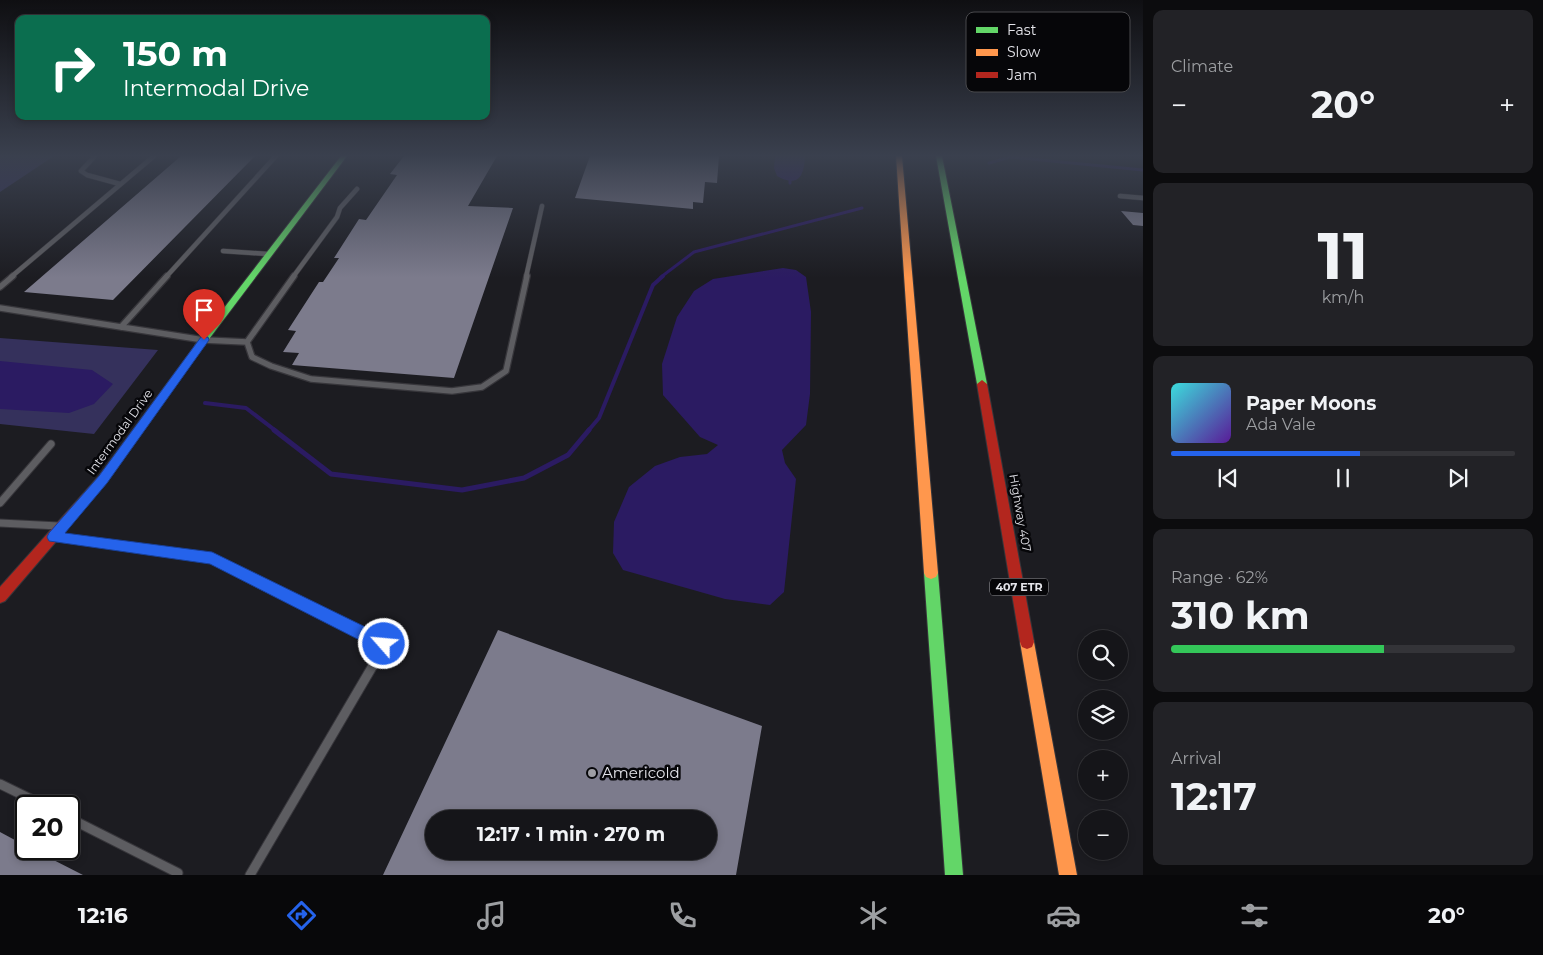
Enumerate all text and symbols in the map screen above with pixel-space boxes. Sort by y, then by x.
legend [966,12,1130,92]
text: Fast [1007,21,1037,39]
text: 150 m [123,32,228,75]
icon: right [40,35,105,100]
text: Slow [1007,43,1041,61]
text: Climate [1171,57,1233,76]
text: Jam [1006,66,1037,84]
text: Intermodal Drive [123,75,309,102]
text: 20° [1311,81,1375,128]
text: − [1171,88,1187,122]
text: + [1499,88,1515,122]
text: 11 [1318,216,1368,295]
text: km/h [1322,288,1364,307]
pin [183,289,225,340]
icon: arrive [190,296,218,324]
street label: Intermodal Drive [84,386,156,477]
text: Paper Moons [1246,392,1376,415]
text: Ada Vale [1246,415,1316,434]
icon: previous [1214,464,1242,492]
icon: pause [1329,464,1357,492]
icon: next [1444,464,1472,492]
street label: Highway 407 [1006,473,1035,553]
text: Range · 62% [1171,568,1268,587]
road number: 407 ETR [990,578,1048,596]
text: 310 km [1171,592,1310,639]
position arrow [357,617,409,669]
map controls [1078,630,1128,860]
button: search [1078,630,1128,680]
button: layers [1078,690,1128,740]
text: Arrival [1171,749,1221,768]
button: + [1078,750,1128,800]
place label: Americold [602,763,680,782]
marker: Americold [586,767,598,779]
text: 12:17 [1171,773,1257,820]
speed limit sign: 20 [15,795,80,860]
button: − [1078,810,1128,860]
text: 12:17 · 1 min · 270 m [477,823,665,846]
icon: directions [284,898,319,933]
icon: music [474,898,509,933]
icon: phone [665,898,700,933]
icon: climate [856,898,891,933]
icon: car [1046,898,1081,933]
icon: filters [1237,898,1272,933]
text: 12:16 [78,902,128,929]
text: 20° [1428,902,1465,929]

